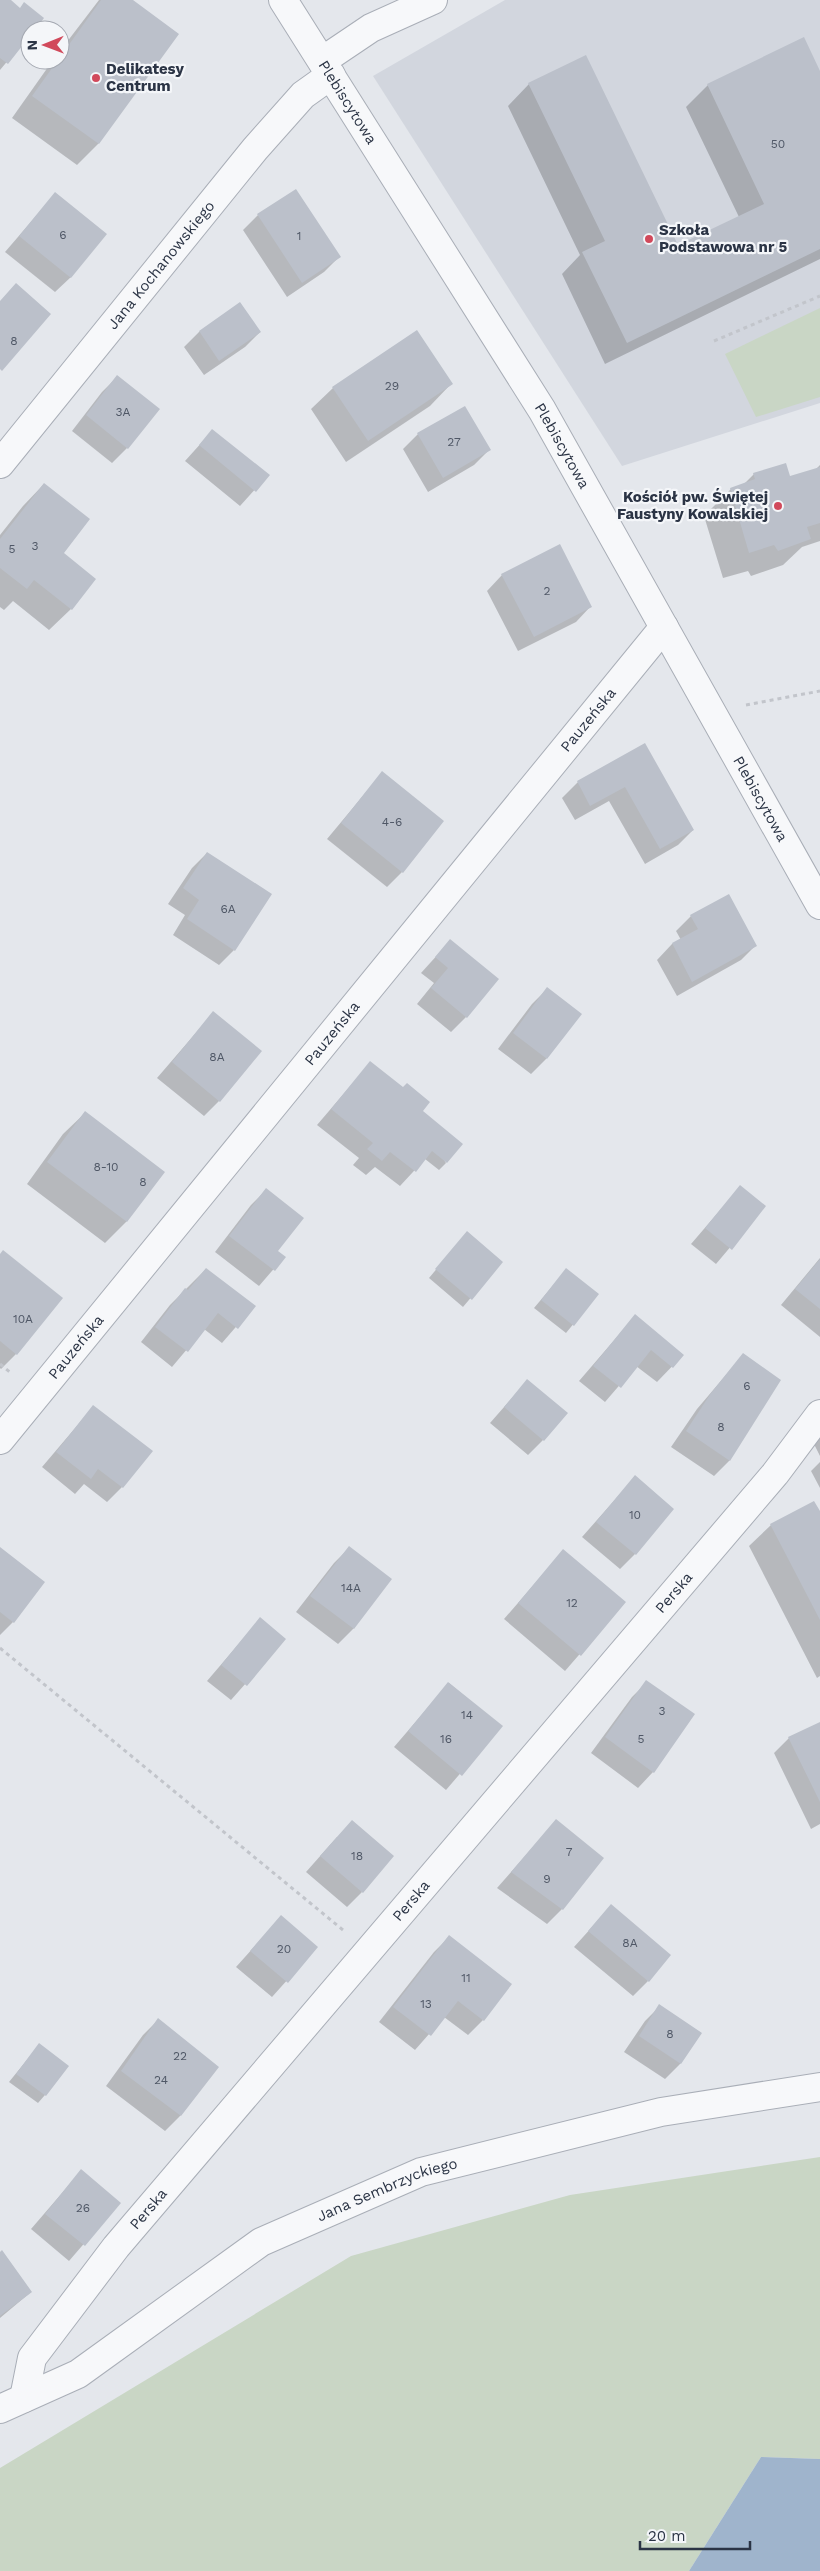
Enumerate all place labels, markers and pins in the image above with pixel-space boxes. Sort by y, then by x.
place label: Delikatesy Centrum [106,60,184,95]
marker: Delikatesy Centrum [90,72,102,84]
place label: Szkoła Podstawowa nr 5 [659,221,787,256]
marker: Szkoła Podstawowa nr 5 [643,233,655,245]
place label: Kościół pw. Świętej Faustyny Kowalskiej [617,488,768,523]
marker: Kościół pw. Świętej Faustyny Kowalskiej [772,500,784,512]

